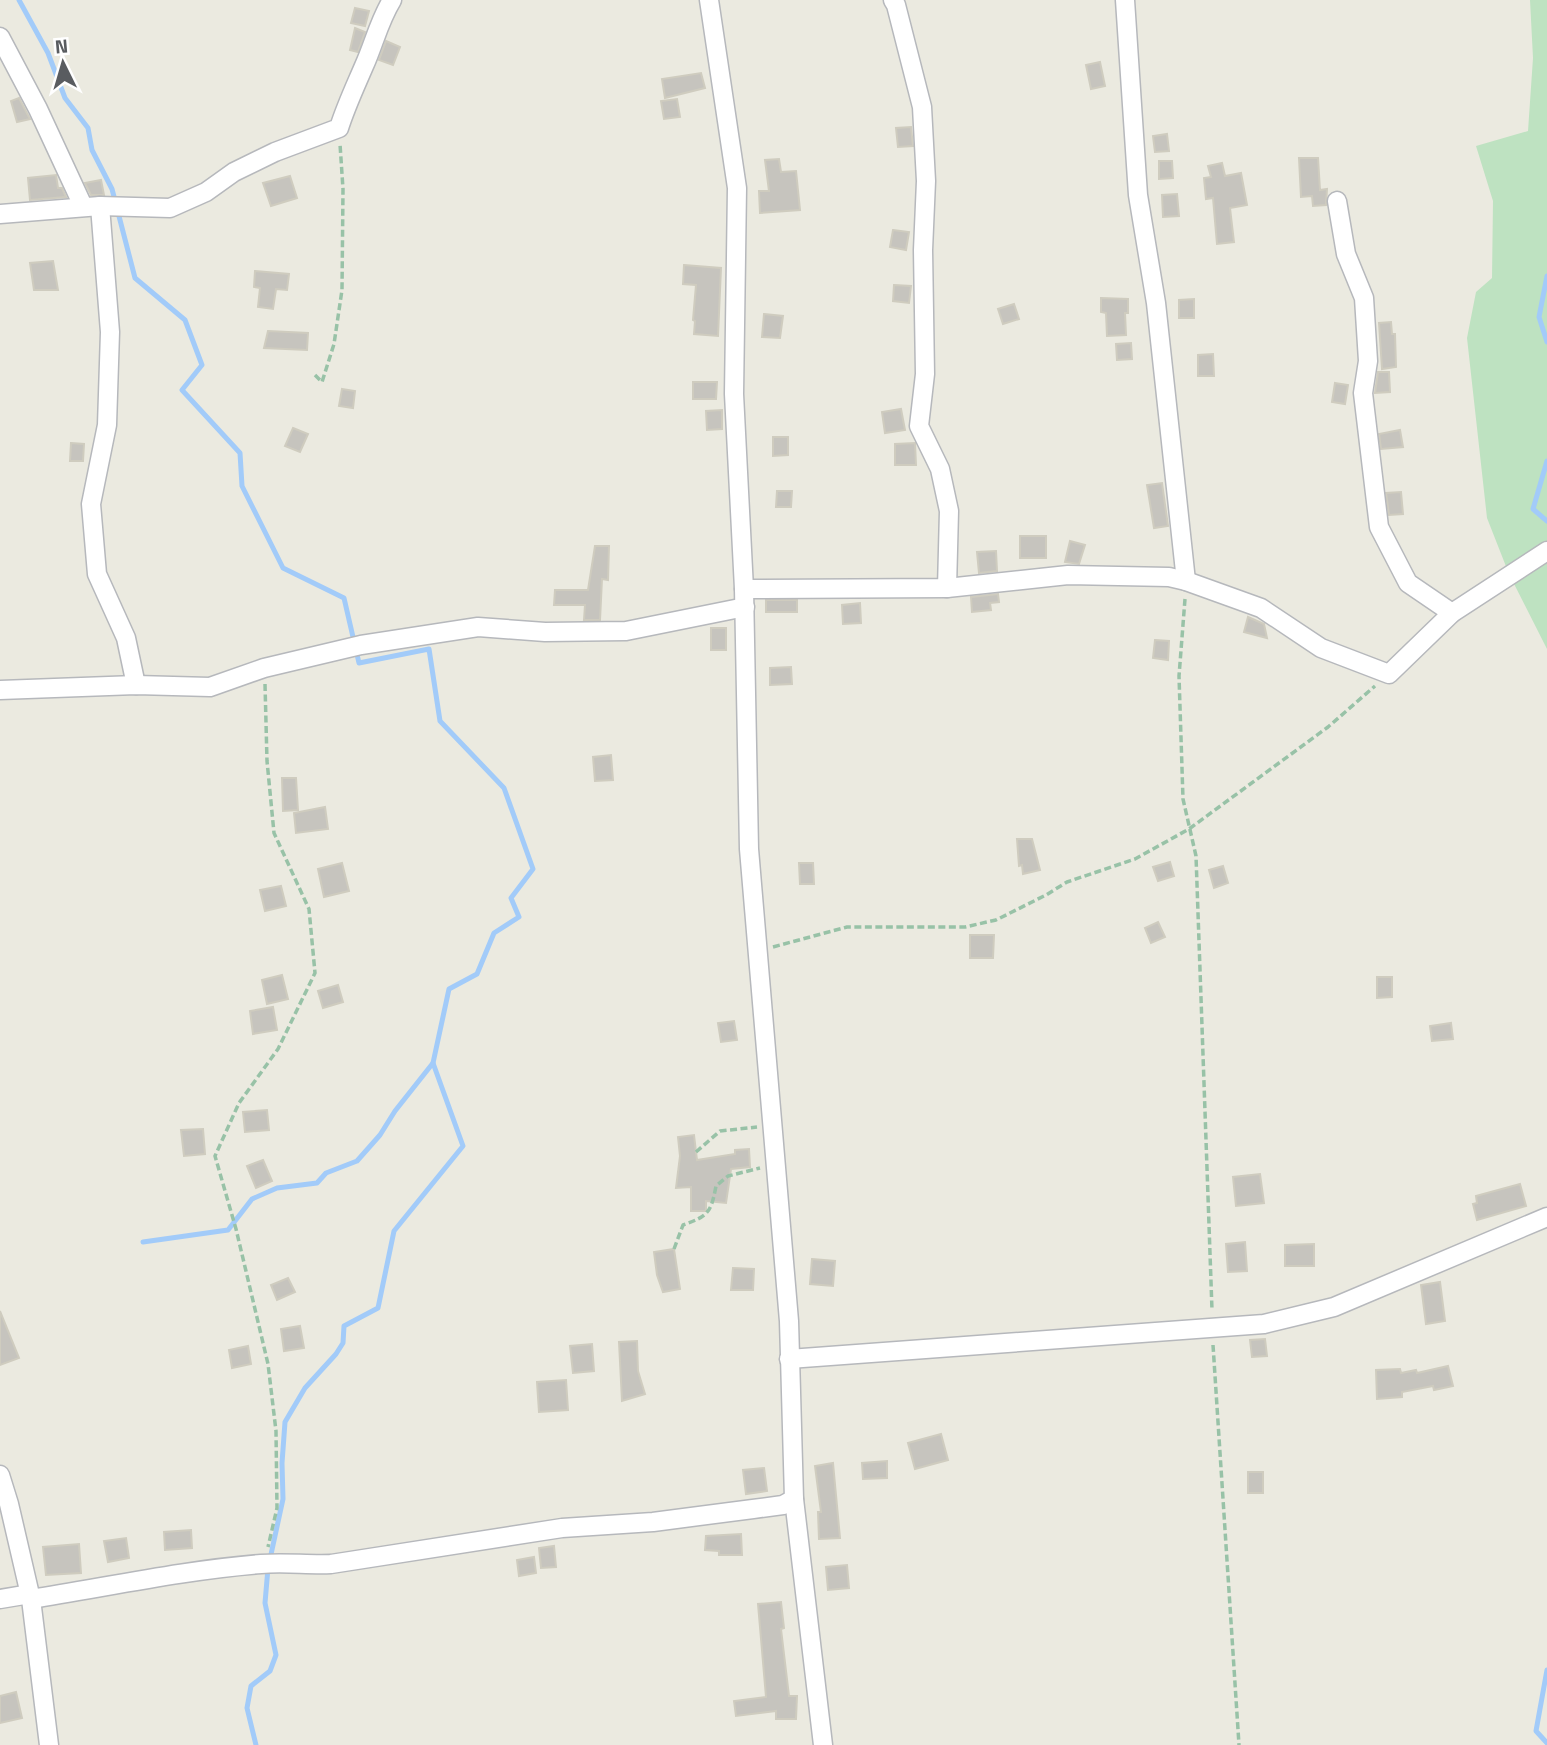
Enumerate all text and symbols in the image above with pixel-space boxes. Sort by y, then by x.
north arrow [28,28,98,98]
text: N [54,31,69,61]

